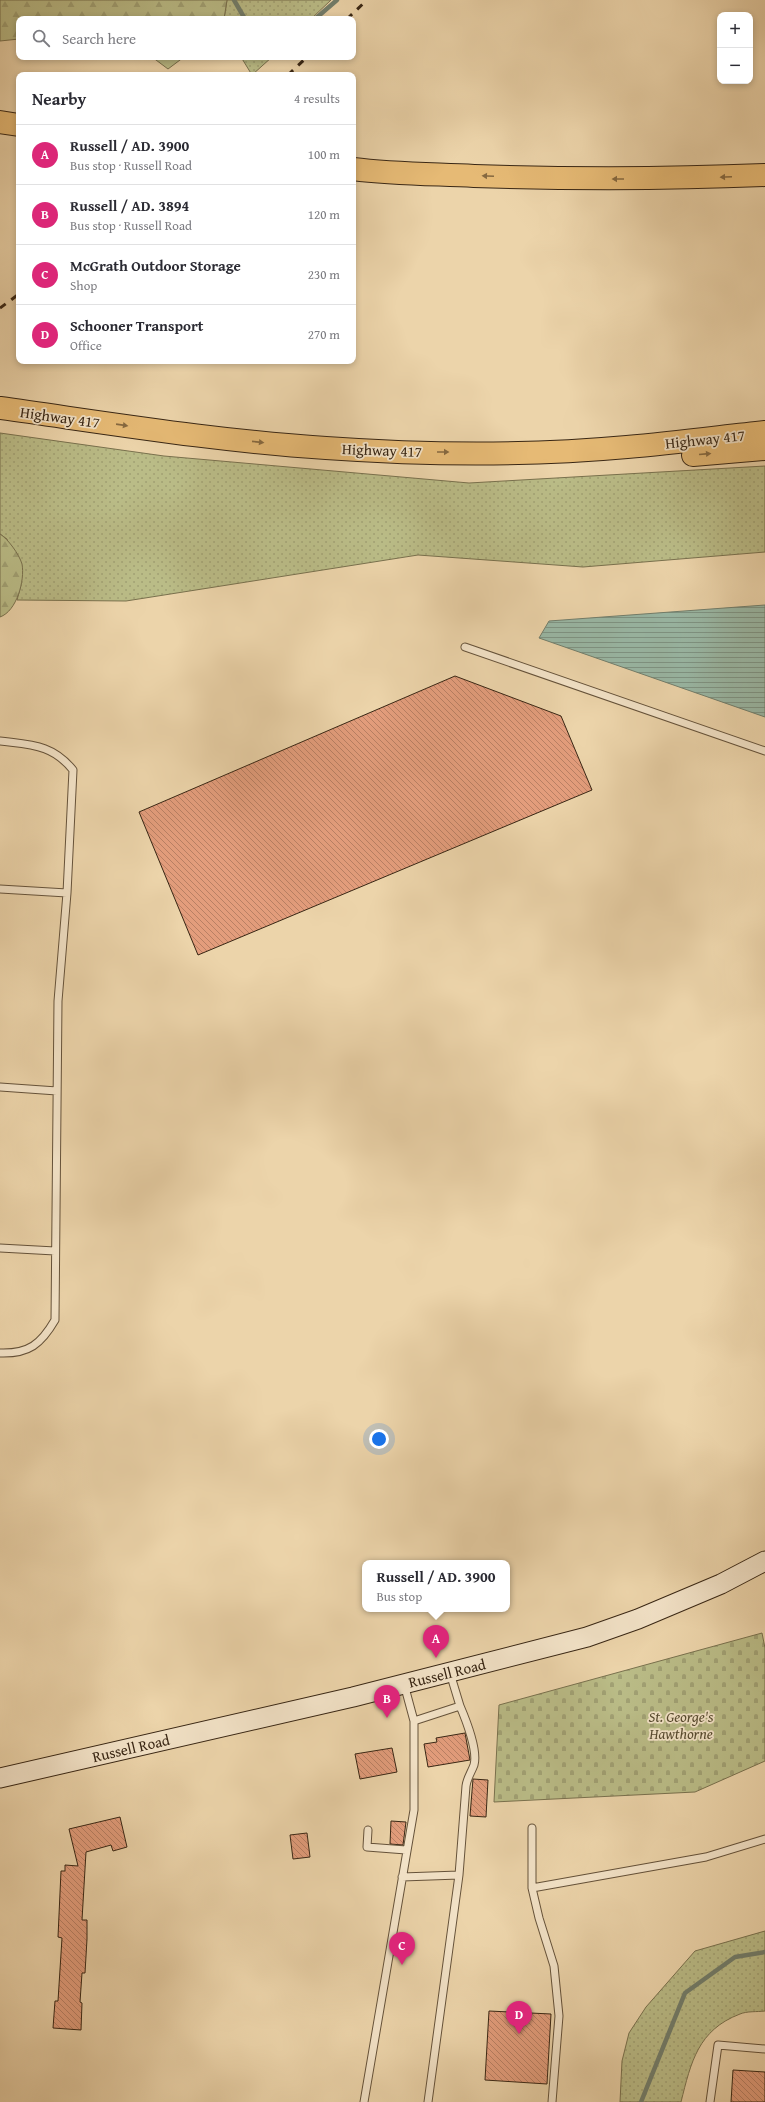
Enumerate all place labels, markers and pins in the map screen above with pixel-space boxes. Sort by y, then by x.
pin: A [423,1625,449,1658]
pin: B [374,1685,400,1718]
pin: C [389,1932,415,1965]
pin: D [506,2001,532,2034]

